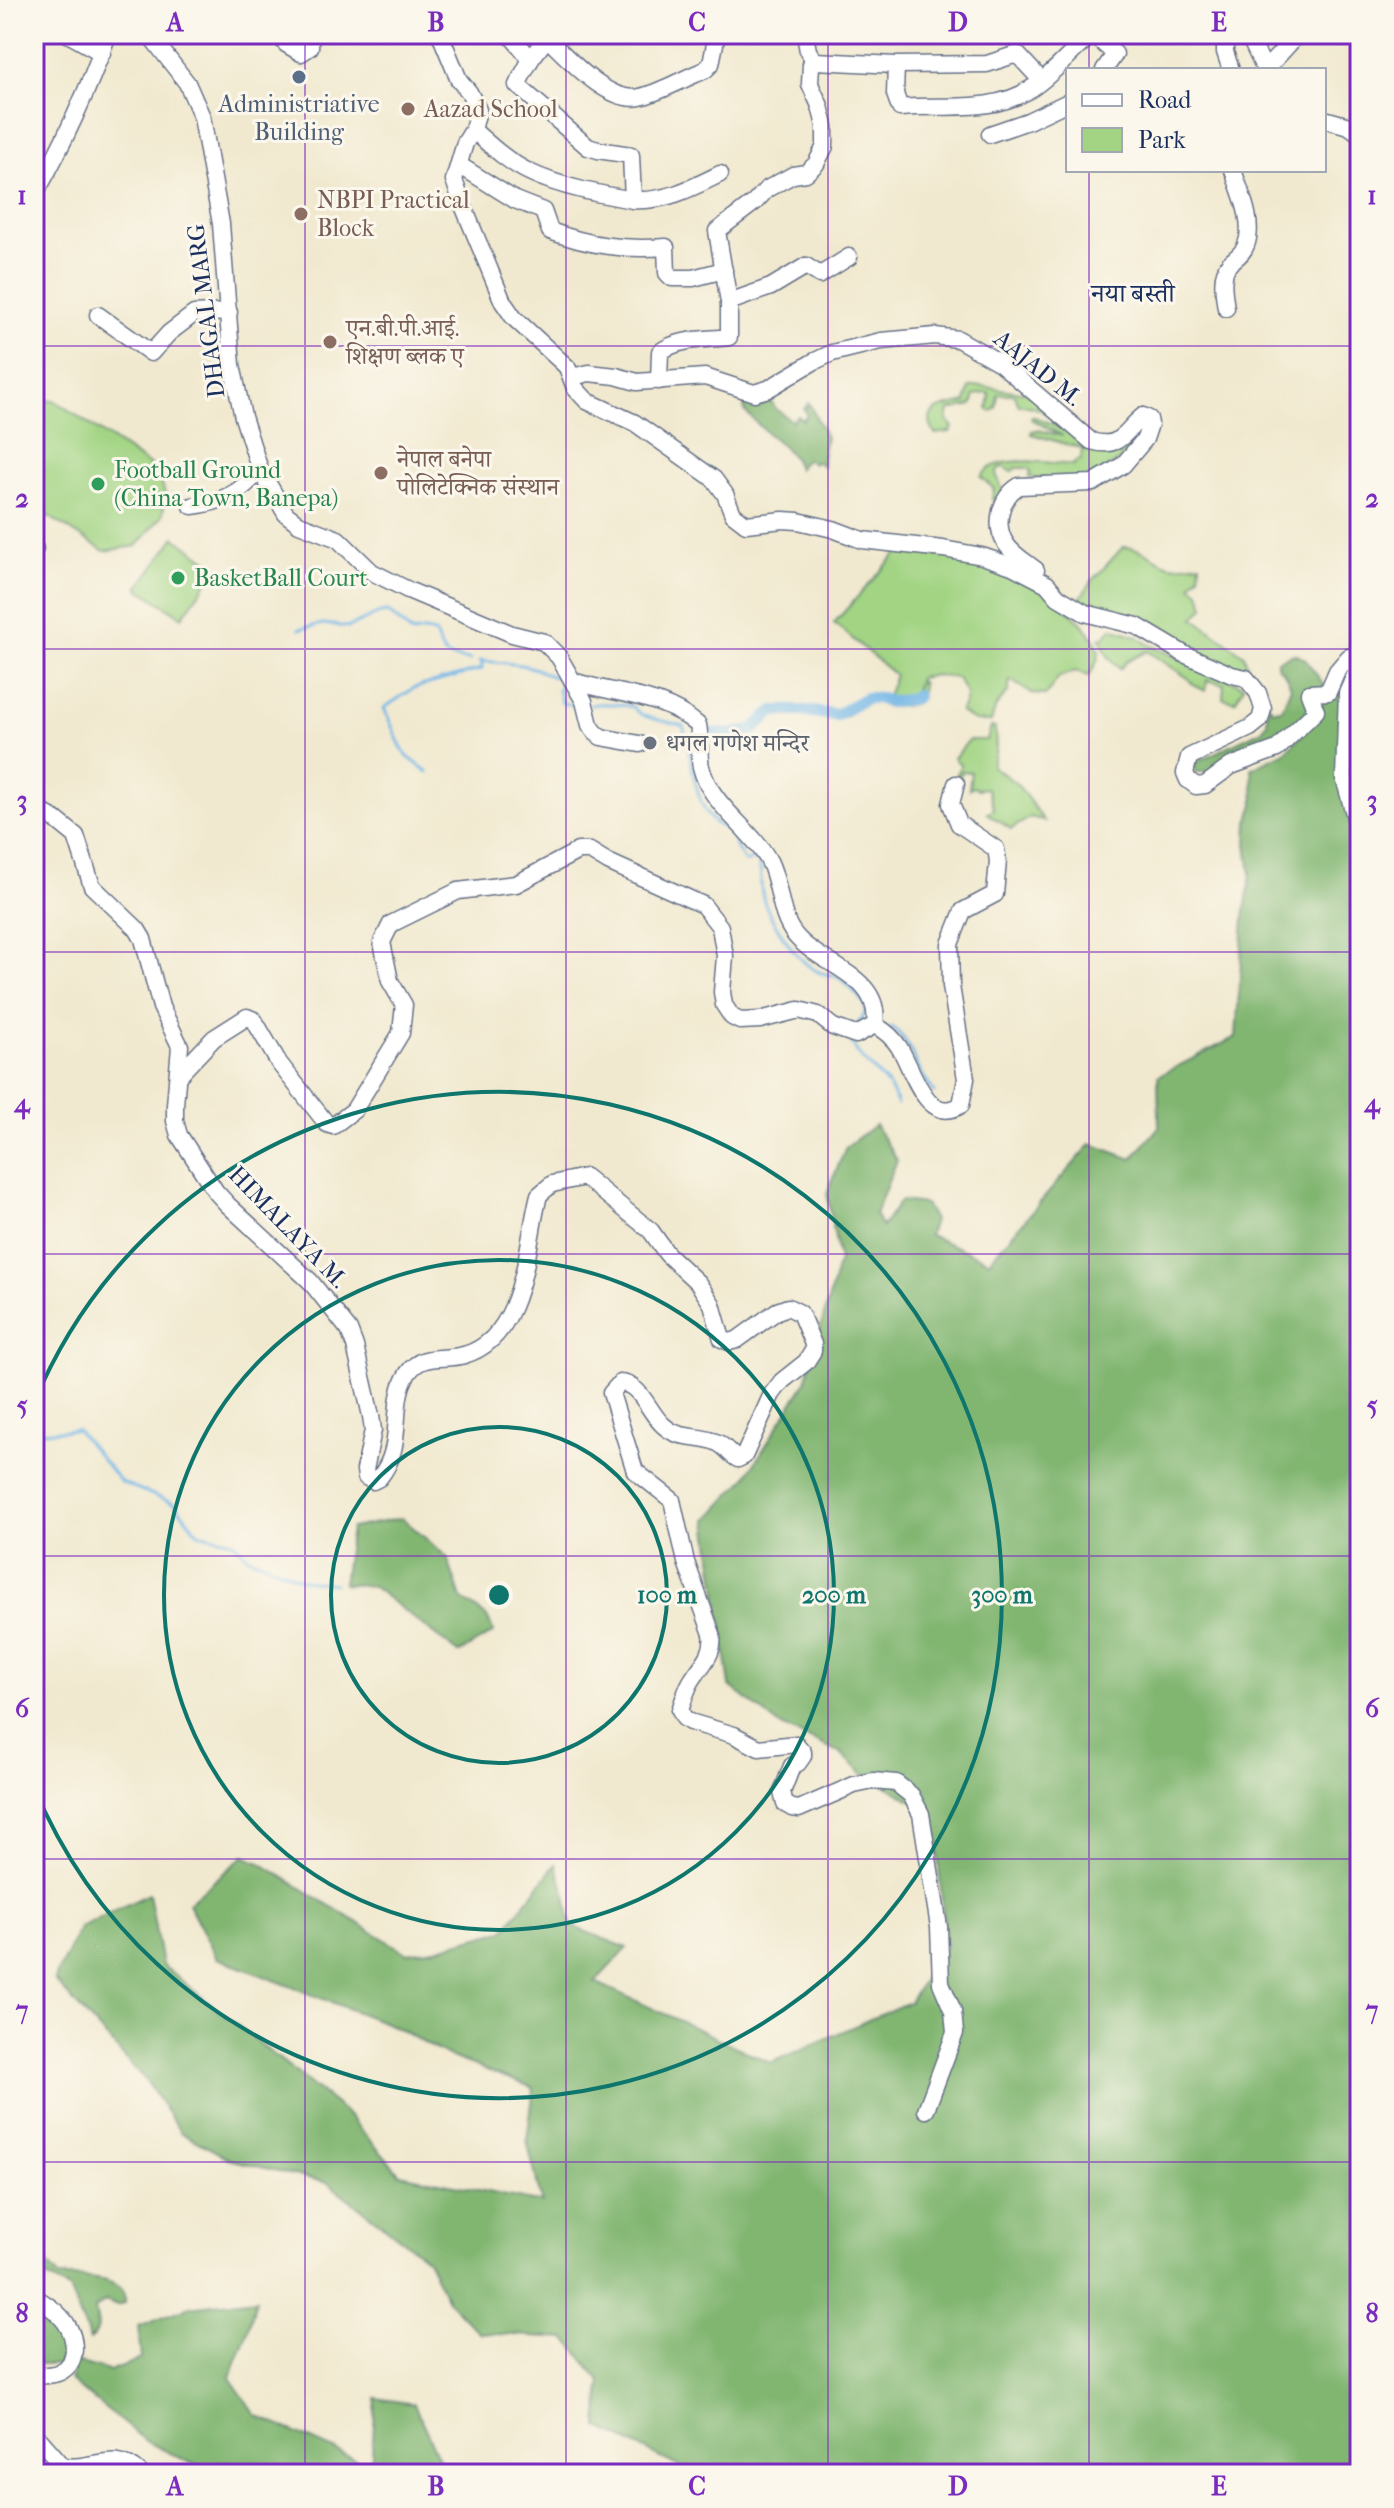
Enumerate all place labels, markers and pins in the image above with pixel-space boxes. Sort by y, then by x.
marker: Administriative Building [290,68,308,86]
place label: Administriative Building [217,90,380,146]
place label: Aazad School [423,95,558,123]
marker: Aazad School [399,100,417,118]
place label: NBPI Practical Block [317,186,470,242]
marker: NBPI Practical Block [292,205,310,223]
place label: एन.बी.पी.आई. शिक्षण ब्लक ए [345,314,465,370]
marker: एन.बी.पी.आई. शिक्षण ब्लक ए [321,333,339,351]
place label: नेपाल बनेपा पोलिटेक्निक संस्थान [396,445,561,501]
place label: Football Ground (China Town, Banepa) [114,456,338,512]
marker: नेपाल बनेपा पोलिटेक्निक संस्थान [372,464,390,482]
marker: Football Ground (China Town, Banepa) [89,475,107,493]
place label: BasketBall Court [194,564,368,592]
marker: BasketBall Court [169,569,187,587]
place label: धगल गणेश मन्दिर [666,729,810,757]
marker: धगल गणेश मन्दिर [641,734,659,752]
centre of rings [485,1581,513,1609]

